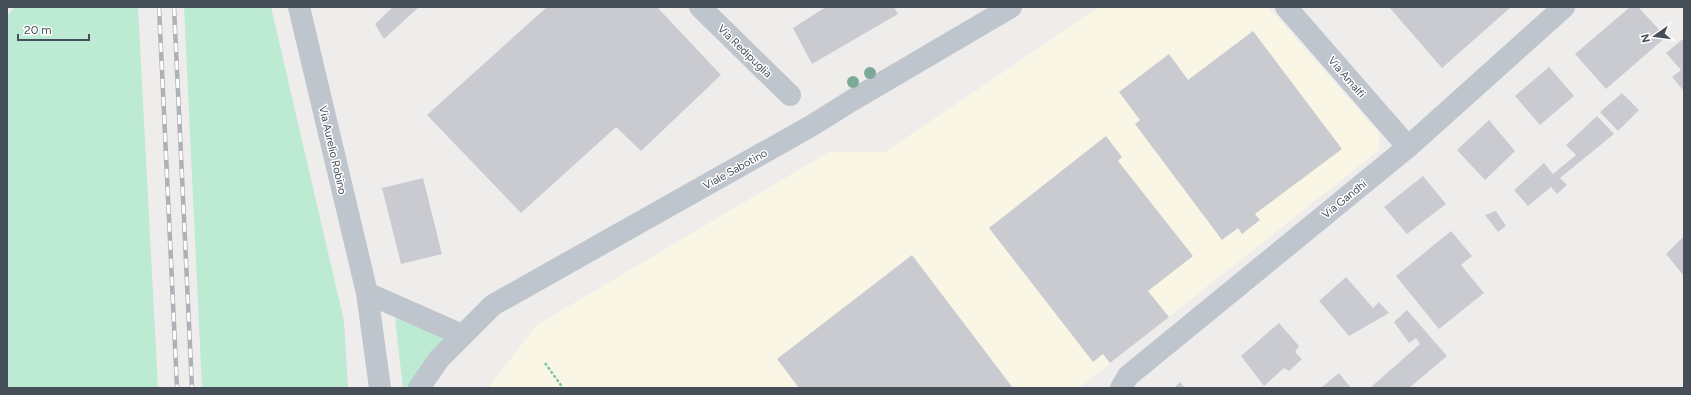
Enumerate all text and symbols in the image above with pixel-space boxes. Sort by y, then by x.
scale bar [18,16,89,42]
north arrow [1635,16,1675,56]
street label: Via Redipuglia [715,22,774,80]
text: 20 m [24,23,52,37]
text: N [1638,33,1653,44]
street label: Via Amalfi [1325,54,1368,100]
street label: Via Aurelio Robino [316,104,349,196]
street label: Viale Sabotino [701,146,770,192]
street label: Via Gandhi [1319,177,1369,221]

